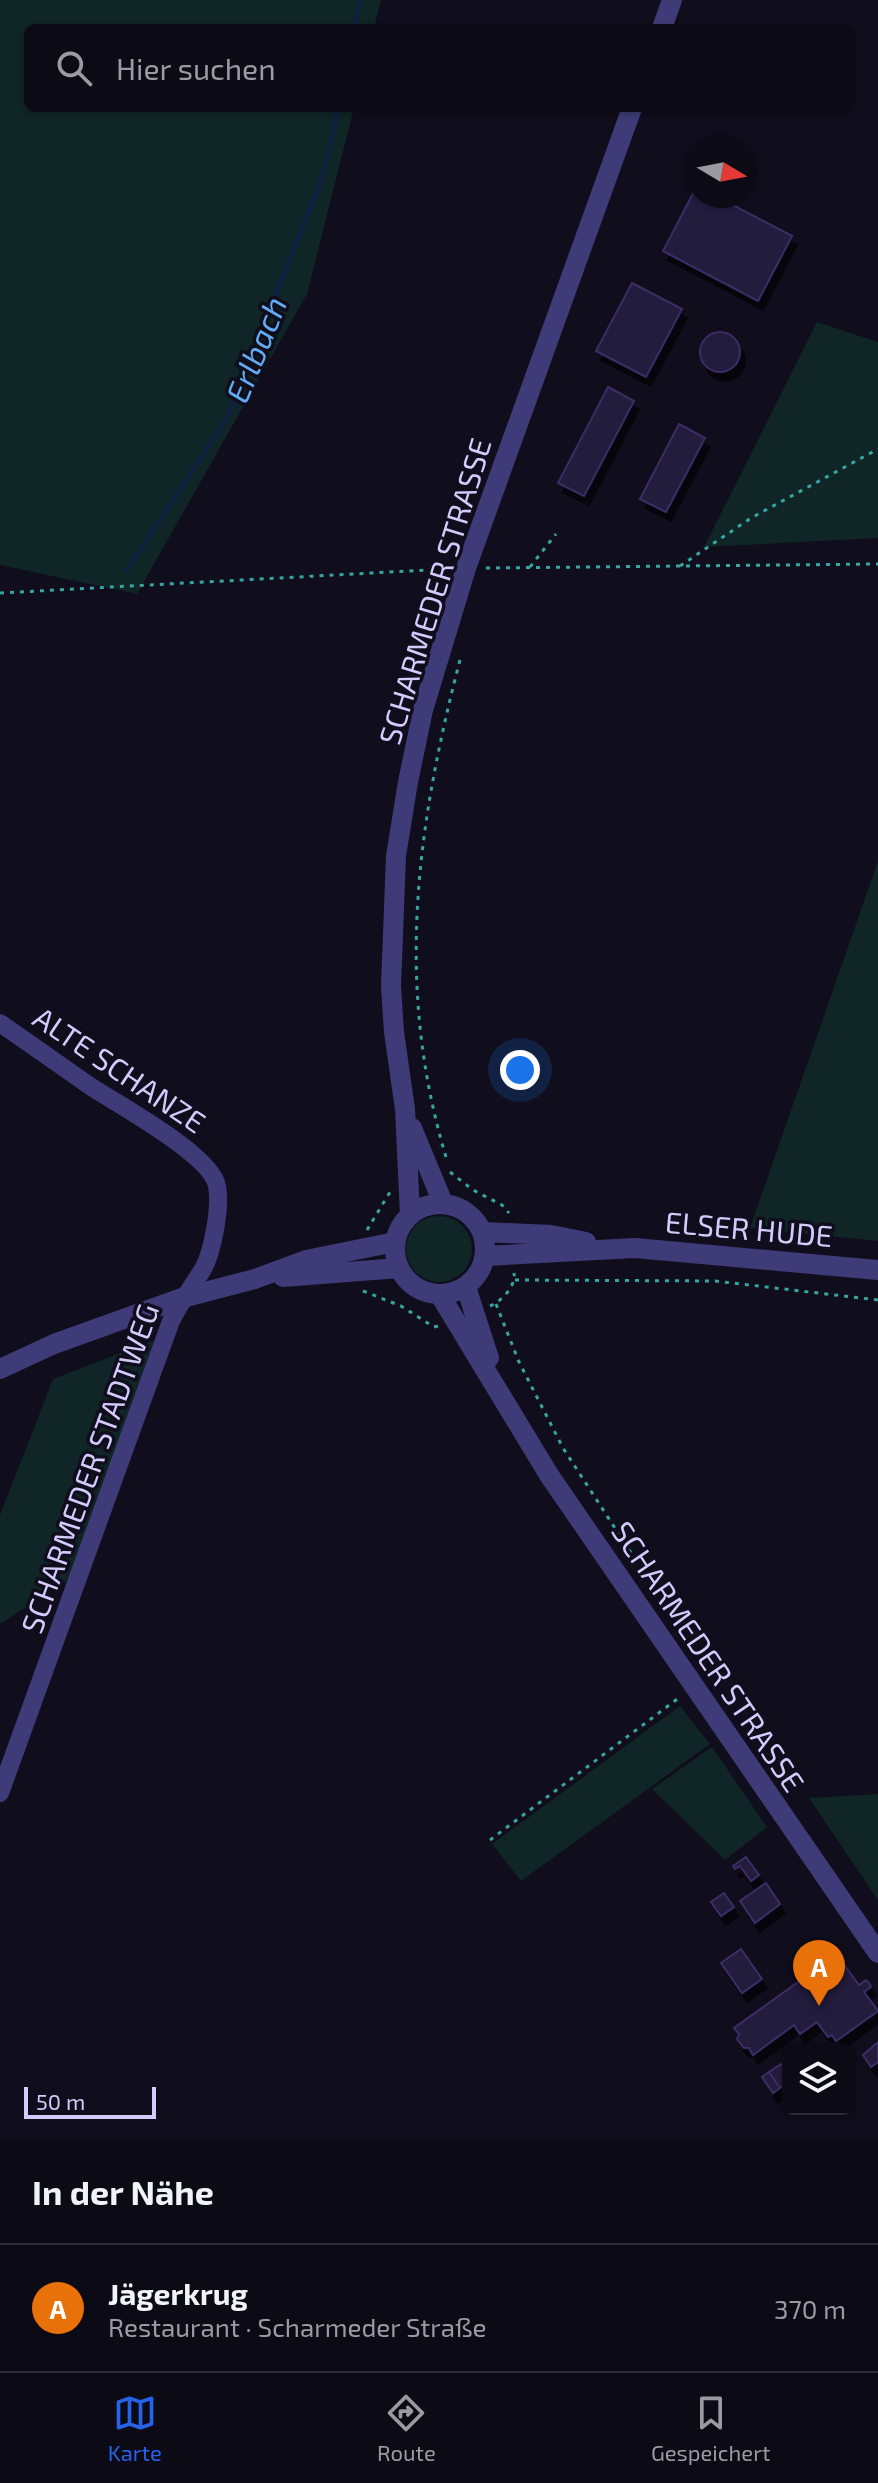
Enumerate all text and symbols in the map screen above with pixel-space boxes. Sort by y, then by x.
search box [24,24,854,112]
icon: search [52,46,96,90]
text: Hier suchen [116,50,276,86]
north arrow [686,136,758,208]
water label: Erlbach [217,291,293,407]
street label: SCHARMEDER STRASSE [370,434,498,748]
street label: ALTE SCHANZE [27,998,213,1140]
your location [500,1050,540,1090]
street label: ELSER HUDE [664,1203,834,1253]
street label: SCHARMEDER STADTWEG [13,1298,165,1638]
street label: SCHARMEDER STRASSE [605,1514,813,1798]
pin: A [793,1940,845,2006]
map controls [782,2043,854,2115]
button: layers [782,2043,854,2115]
scale bar [24,2083,156,2119]
text: 50 m [36,2088,85,2114]
text: In der Nähe [32,2171,214,2212]
text: Jägerkrug [108,2275,248,2311]
text: A [50,2293,66,2324]
text: 370 m [774,2293,846,2324]
text: Restaurant · Scharmeder Straße [108,2311,486,2342]
tab: Karte [108,2391,162,2465]
tab: Route [377,2391,436,2465]
tab: Gespeichert [651,2391,770,2465]

